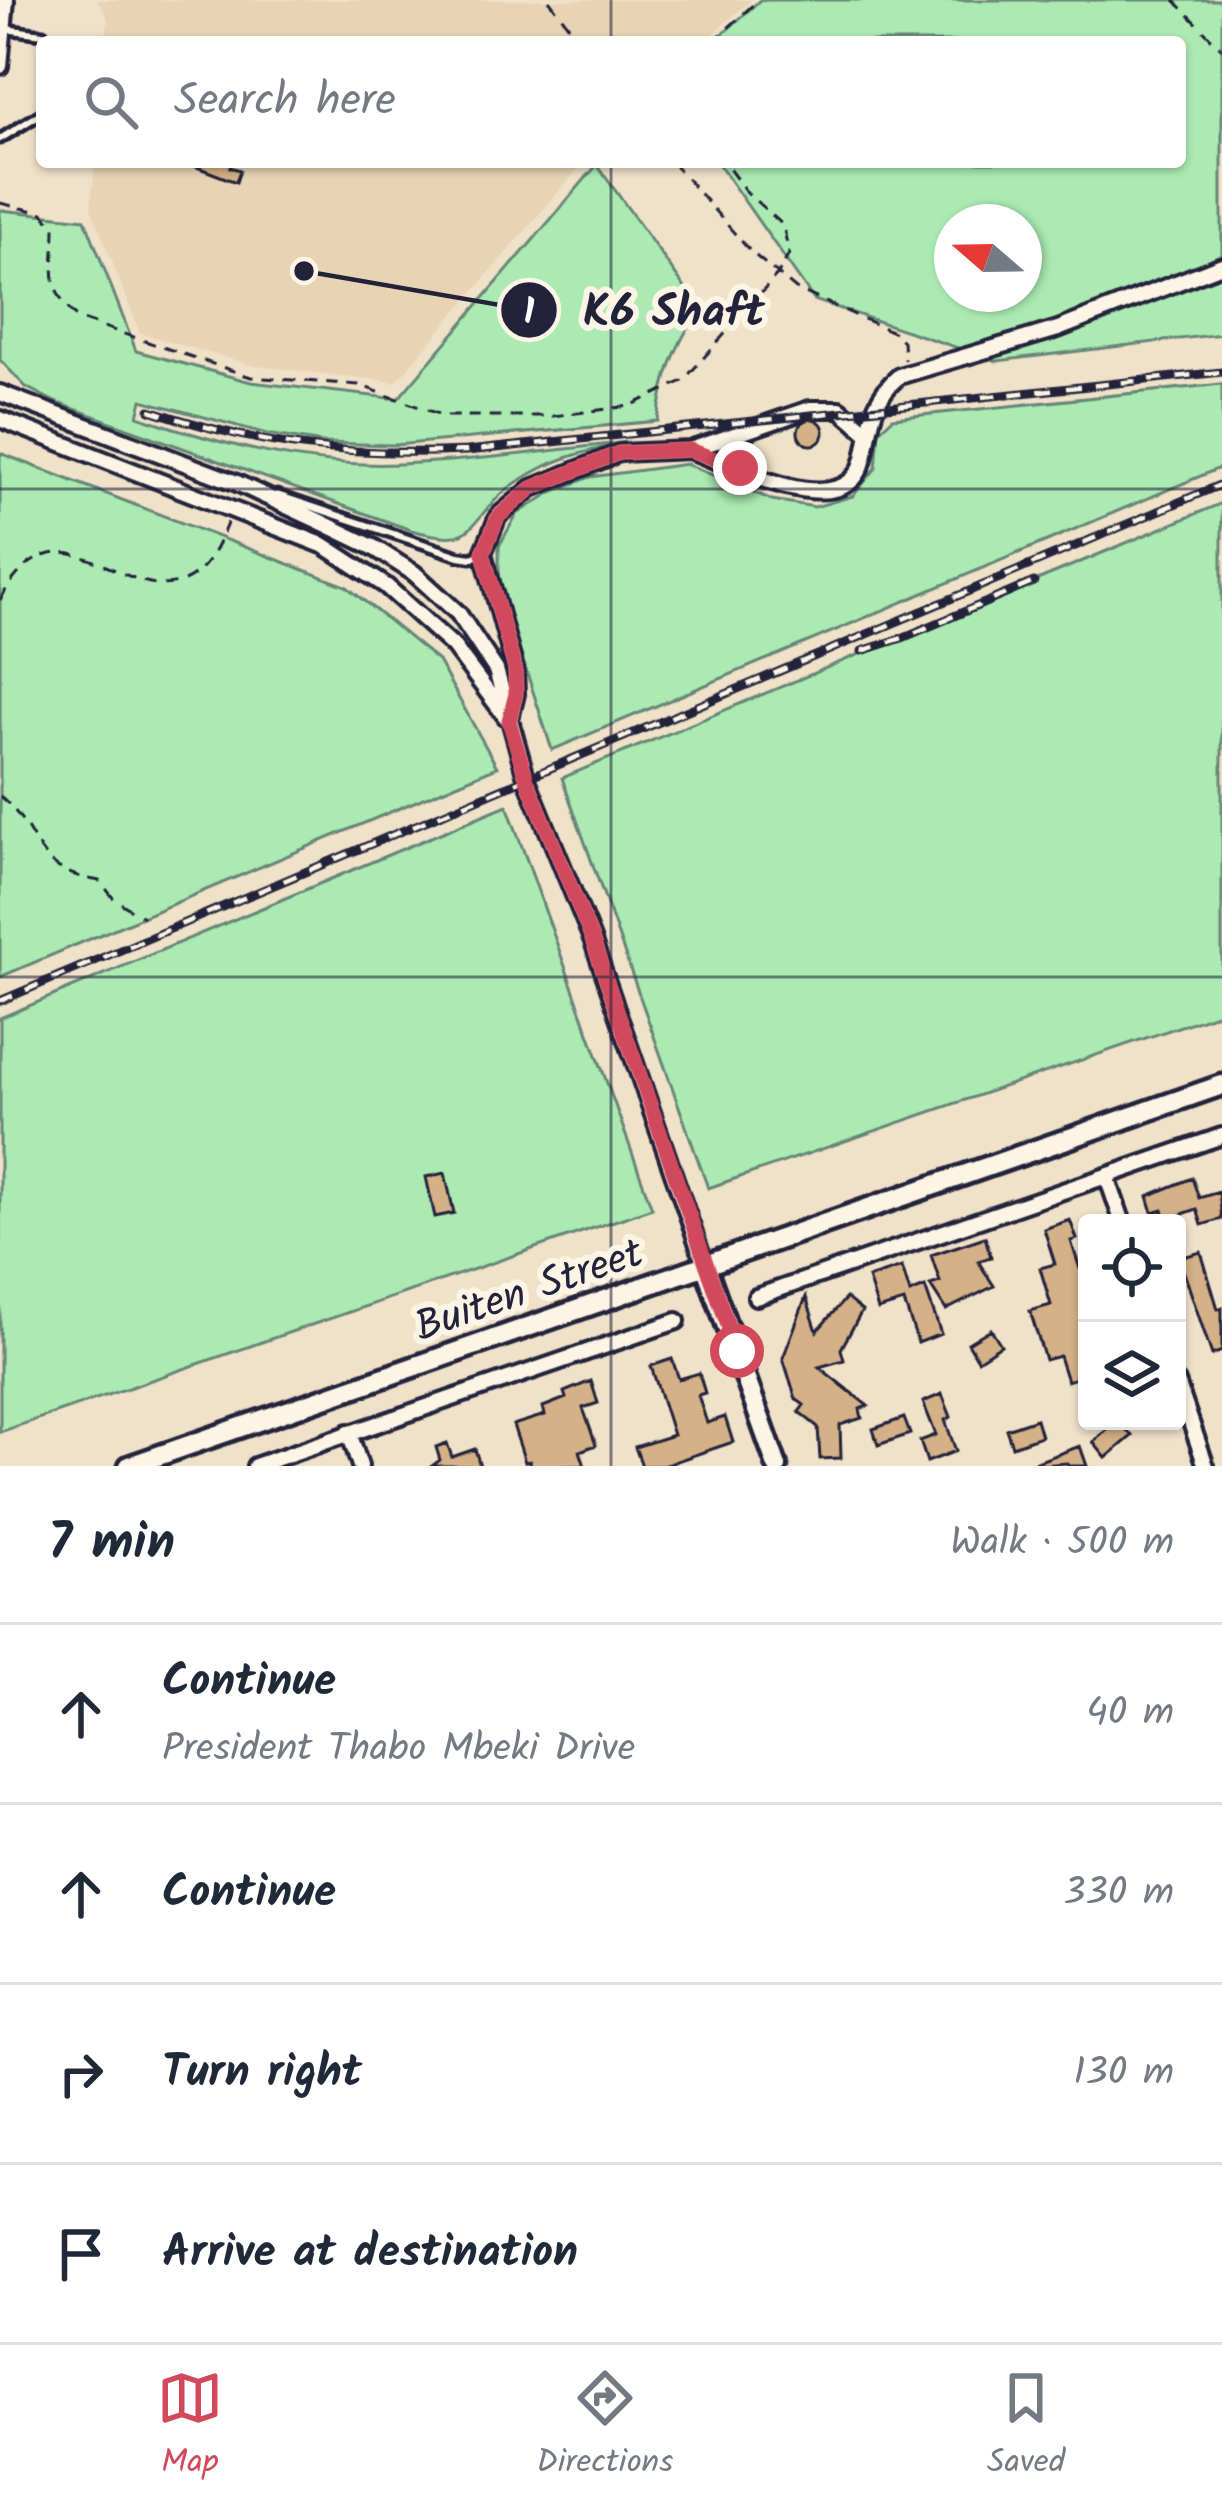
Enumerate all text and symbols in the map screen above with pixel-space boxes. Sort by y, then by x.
search box [36,36,1186,168]
text: Search here [174,66,396,138]
icon: search [78,69,144,135]
north arrow [934,204,1042,312]
callout: K6 Shaft [499,270,789,351]
text: K6 Shaft [583,278,766,350]
text: 1 [524,285,535,342]
route end [713,441,767,495]
map controls [1078,1214,1186,1430]
button: locate [1078,1214,1186,1322]
street label: Buiten Street [406,1221,653,1362]
button: layers [1078,1322,1186,1430]
route start [710,1324,764,1378]
text: 7 min [48,1504,175,1585]
text: Walk · 500 m [950,1513,1174,1575]
text: Continue [162,1647,336,1719]
icon: ahead [48,1681,114,1747]
text: 40 m [1086,1683,1174,1745]
text: President Thabo Mbeki Drive [162,1719,635,1781]
text: Continue [162,1858,336,1930]
icon: ahead [48,1861,114,1927]
text: 330 m [1063,1863,1174,1925]
text: Turn right [162,2038,362,2110]
icon: right [48,2041,114,2107]
text: 130 m [1073,2043,1174,2105]
text: Arrive at destination [162,2218,578,2290]
icon: arrive [48,2221,114,2287]
tab: Map [157,2365,223,2490]
tab: Directions [536,2365,673,2490]
tab: Saved [987,2365,1065,2490]

